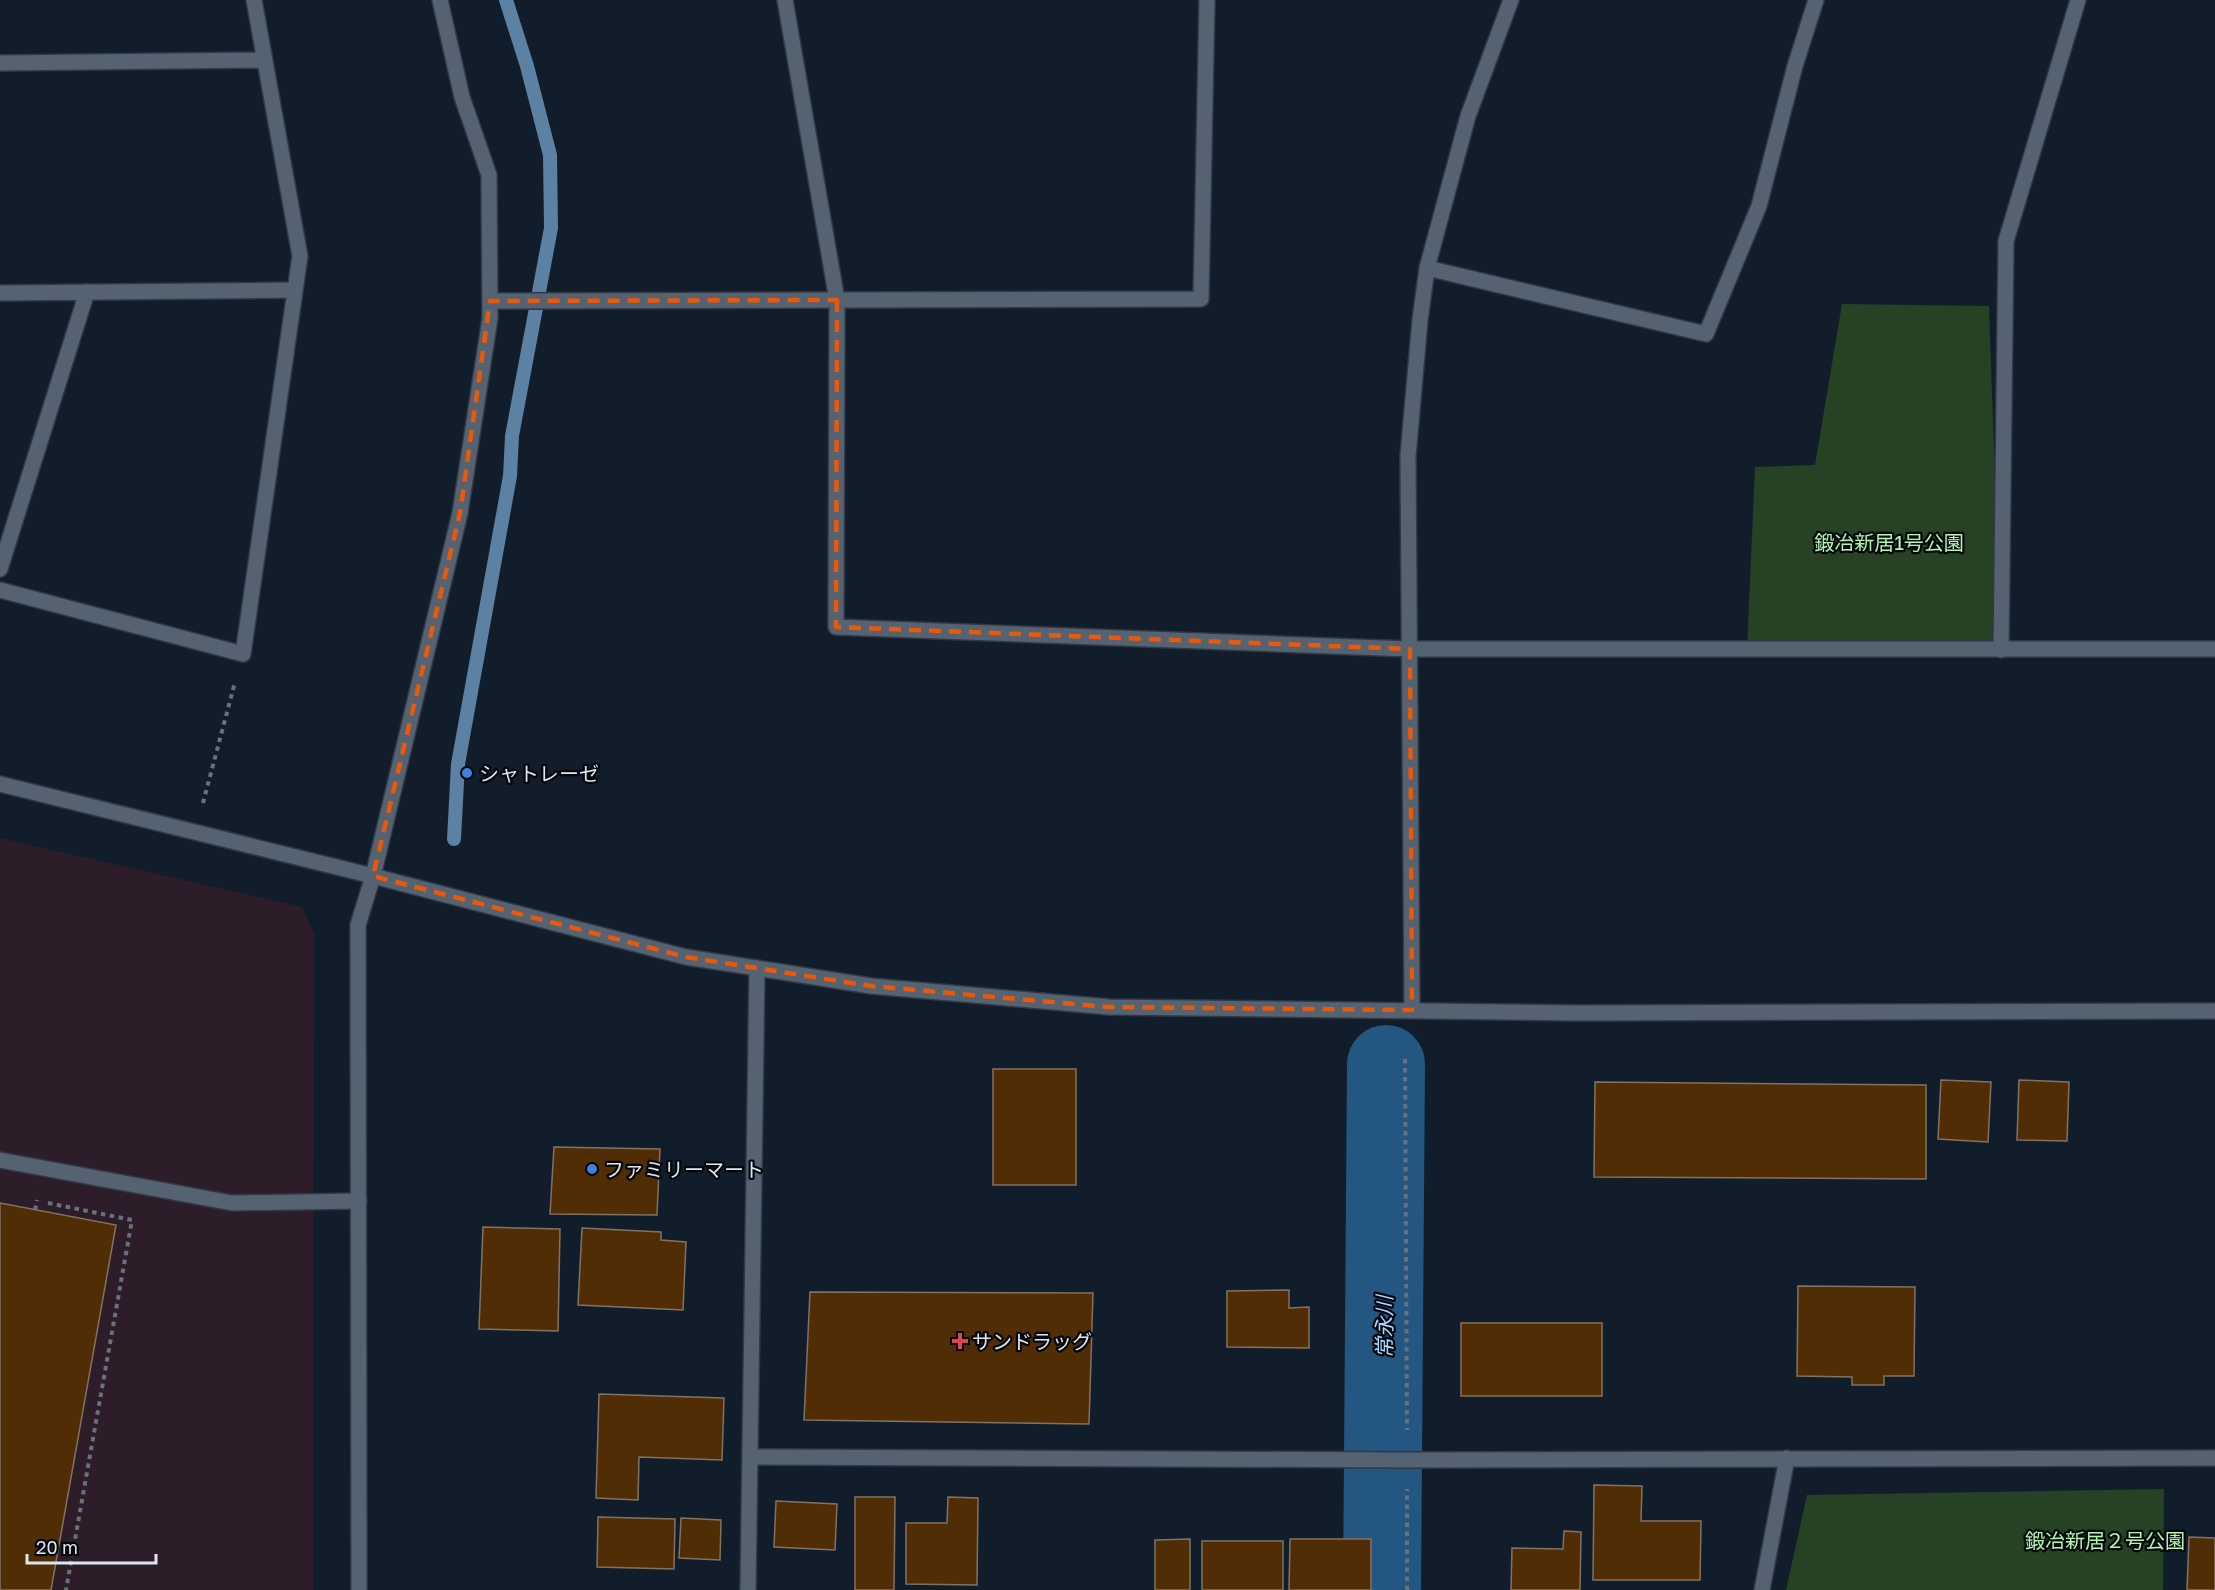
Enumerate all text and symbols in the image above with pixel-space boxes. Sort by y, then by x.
park label: 鍛冶新居1号公園 [1814,530,1964,554]
place label: シャトレーゼ [479,761,599,785]
marker: シャトレーゼ [460,766,474,780]
place label: ファミリーマート [604,1157,764,1181]
marker: ファミリーマート [585,1162,599,1176]
water label: 常永川 [1371,1294,1397,1359]
place label: サンドラッグ [972,1329,1092,1353]
marker: サンドラッグ [953,1334,967,1348]
scale bar [27,1527,156,1565]
park label: 鍛冶新居２号公園 [2025,1528,2185,1552]
text: 20 m [36,1536,78,1558]

